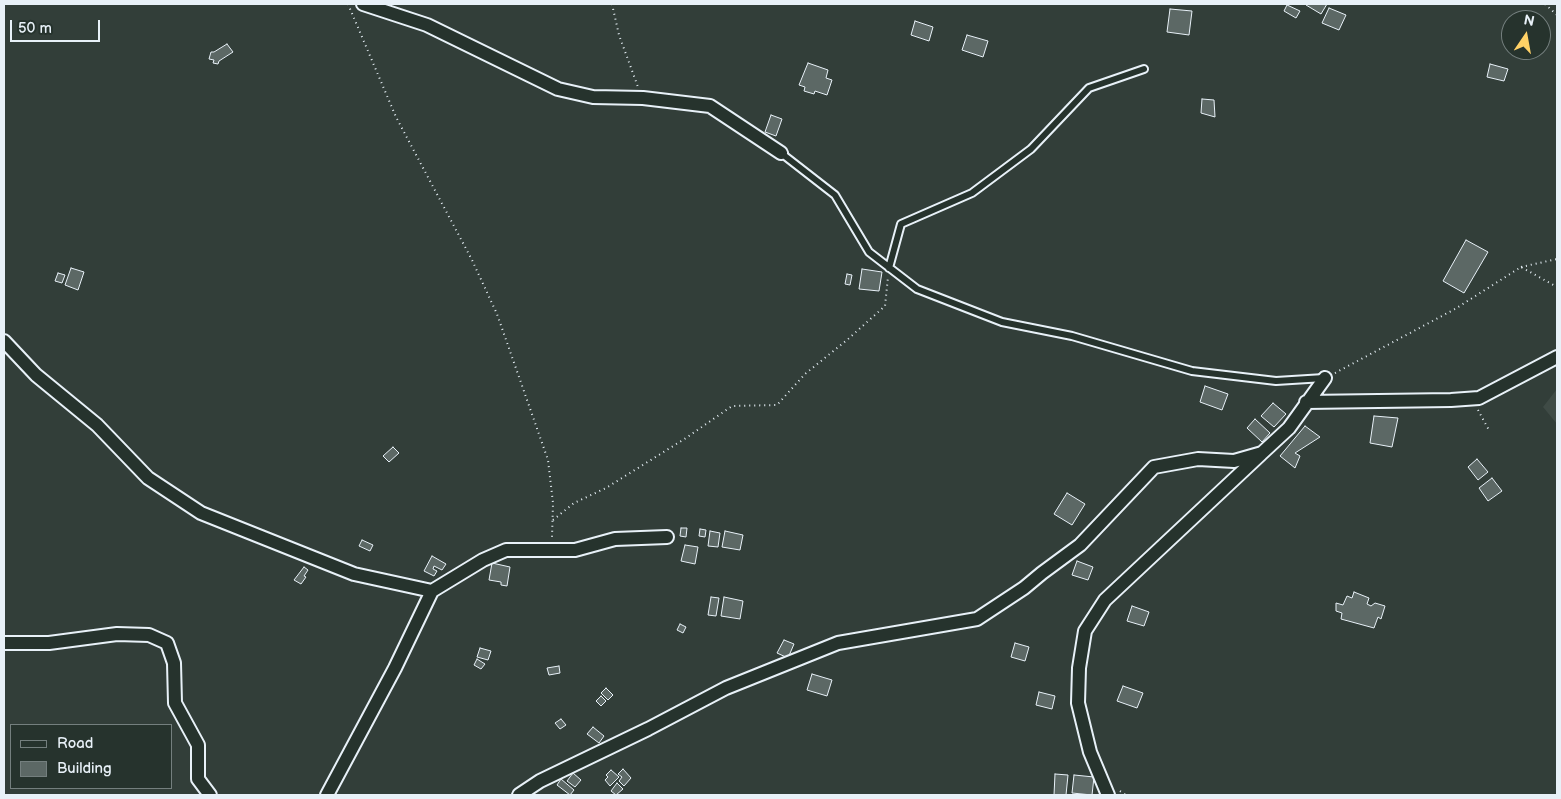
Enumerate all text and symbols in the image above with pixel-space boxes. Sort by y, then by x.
scale bar [12,10,102,42]
north arrow [1501,10,1551,60]
text: N [1522,11,1536,30]
text: 50 m [18,19,52,38]
legend [10,724,172,789]
text: Road [57,734,93,753]
text: Building [57,759,112,778]

